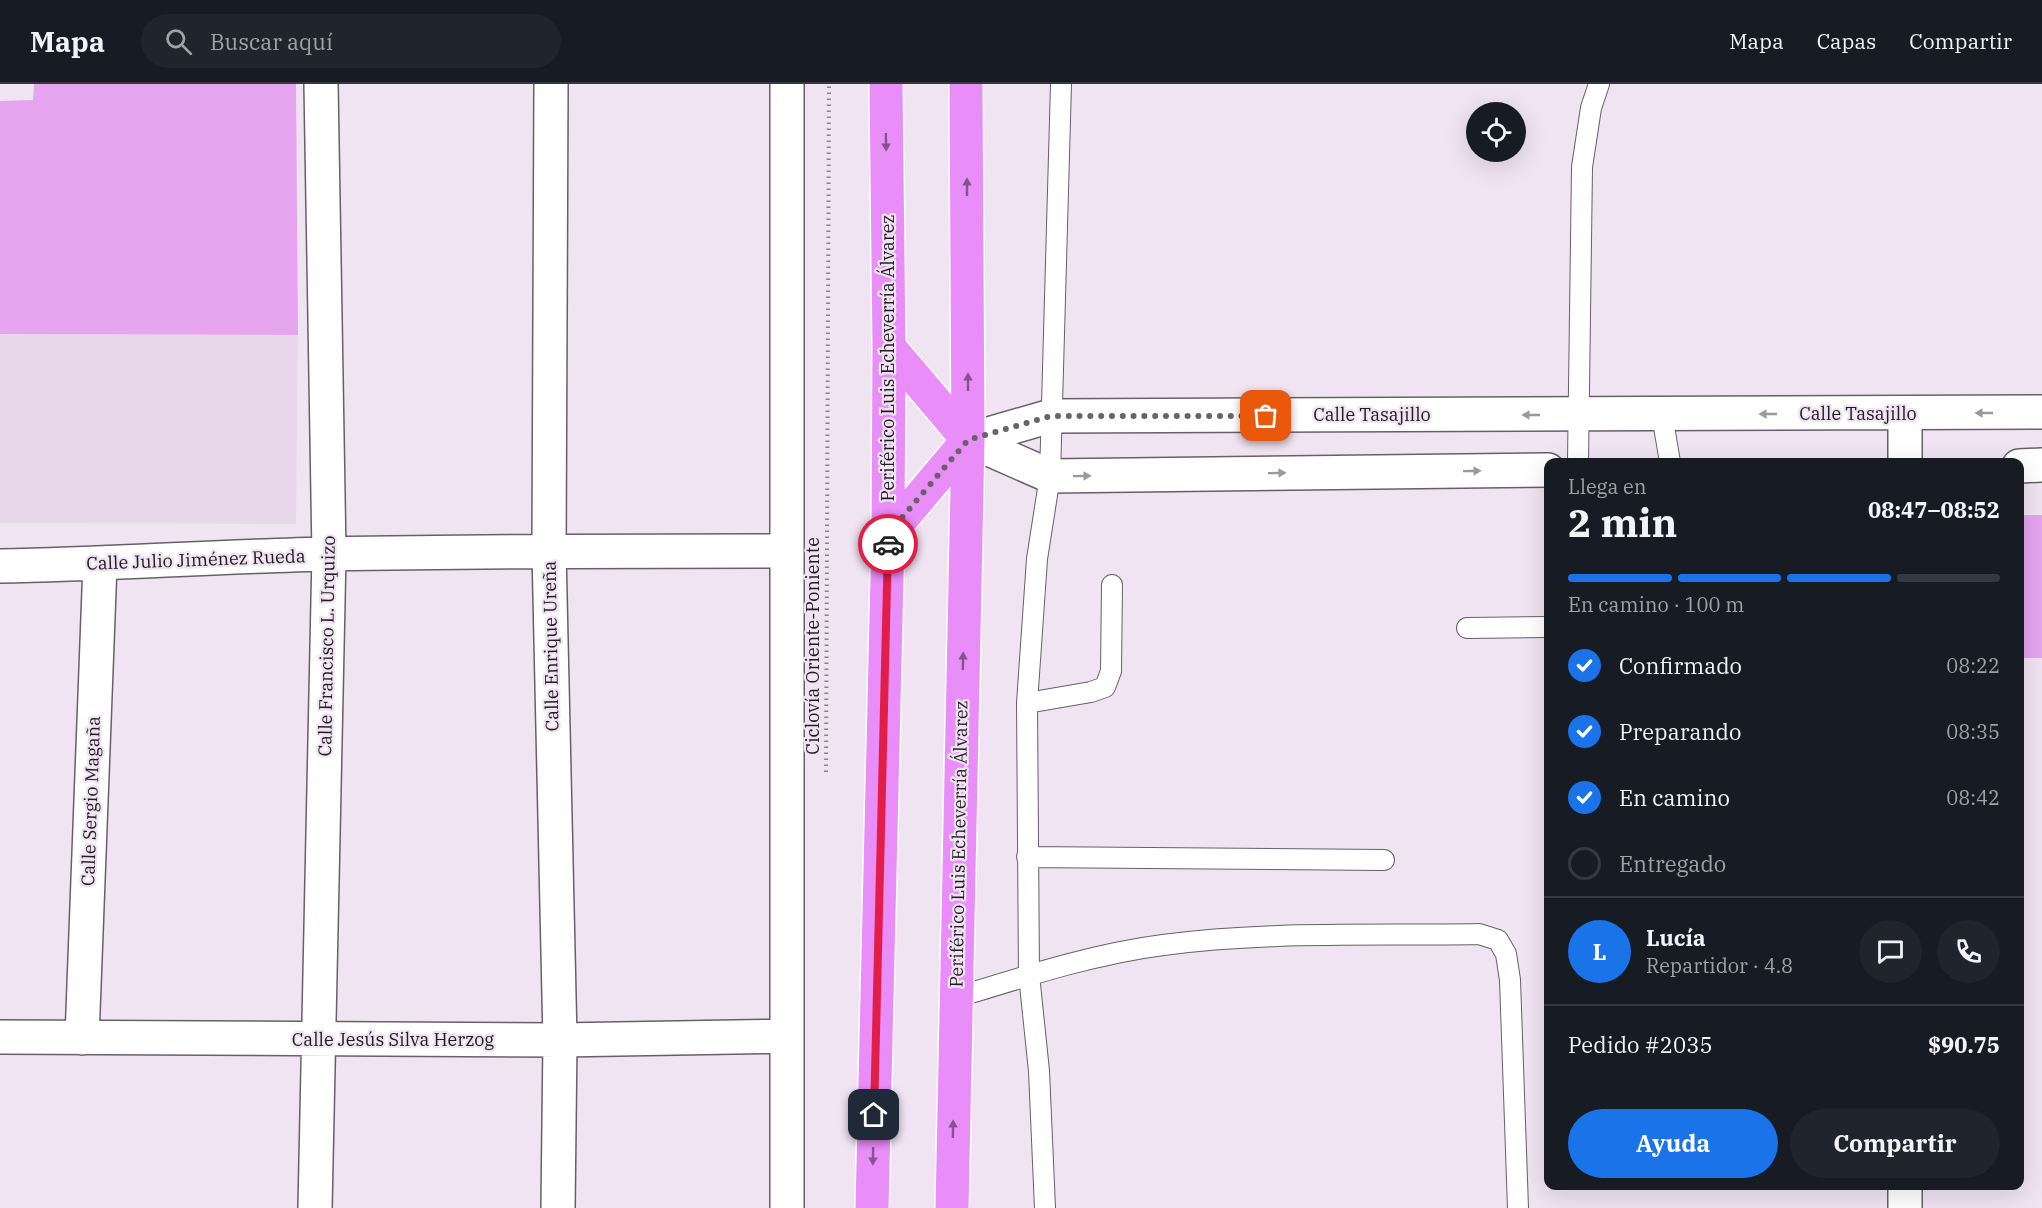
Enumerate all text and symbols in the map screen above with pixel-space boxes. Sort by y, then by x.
search box [141,14,561,68]
text: Mapa [30,23,105,60]
icon: search [162,25,195,58]
text: Buscar aquí [210,27,333,56]
text: Mapa [1729,27,1784,55]
text: Capas [1817,27,1876,55]
text: Compartir [1909,27,2012,55]
map controls [1466,102,1526,162]
button: locate [1466,102,1526,162]
one-way arrow [882,133,891,152]
one-way arrow [962,177,972,196]
street label: Periférico Luis Echeverría Álvarez [876,215,899,501]
one-way arrow [963,372,973,391]
pin [1240,390,1291,441]
icon: bag [1249,399,1282,432]
street label: Calle Tasajillo [1799,402,1917,425]
street label: Calle Tasajillo [1313,403,1431,426]
one-way arrow [1974,408,1993,418]
one-way arrow [1758,409,1777,419]
one-way arrow [1521,410,1540,420]
one-way arrow [1463,466,1482,475]
one-way arrow [1268,468,1287,478]
one-way arrow [1073,471,1092,481]
text: Llega en [1568,473,1646,500]
text: 08:47–08:52 [1868,495,2000,524]
text: 2 min [1568,497,1677,548]
courier [858,514,918,574]
icon: car [872,528,905,561]
street label: Calle Francisco L. Urquizo [313,535,340,757]
street label: Ciclovía Oriente-Poniente [801,537,824,755]
street label: Calle Julio Jiménez Rueda [86,544,306,575]
street label: Calle Enrique Ureña [538,560,563,731]
text: En camino · 100 m [1568,591,1744,618]
icon: check [1568,649,1601,682]
one-way arrow [959,651,968,670]
text: Confirmado [1619,651,1742,680]
text: 08:22 [1946,652,2000,679]
street label: Periférico Luis Echeverría Álvarez [944,700,973,988]
street label: Calle Sergio Magaña [76,715,105,886]
icon: check [1568,715,1601,748]
text: Preparando [1619,717,1741,746]
text: 08:35 [1946,718,2000,745]
icon: check [1568,781,1601,814]
text: En camino [1619,783,1730,812]
text: 08:42 [1946,784,2000,811]
text: Entregado [1619,849,1726,878]
button: chat [1859,920,1922,983]
button: phone [1937,920,2000,983]
text: Lucía [1646,923,1706,952]
text: L [1593,937,1606,966]
text: Repartidor · 4.8 [1646,952,1793,979]
street label: Calle Jesús Silva Herzog [292,1028,494,1051]
text: Pedido #2035 [1568,1030,1713,1059]
text: $90.75 [1928,1030,2000,1059]
pin [848,1089,899,1140]
icon: home [857,1098,890,1131]
button: Ayuda [1568,1109,1778,1178]
button: Compartir [1790,1109,2000,1178]
one-way arrow [948,1119,958,1138]
one-way arrow [869,1147,878,1166]

